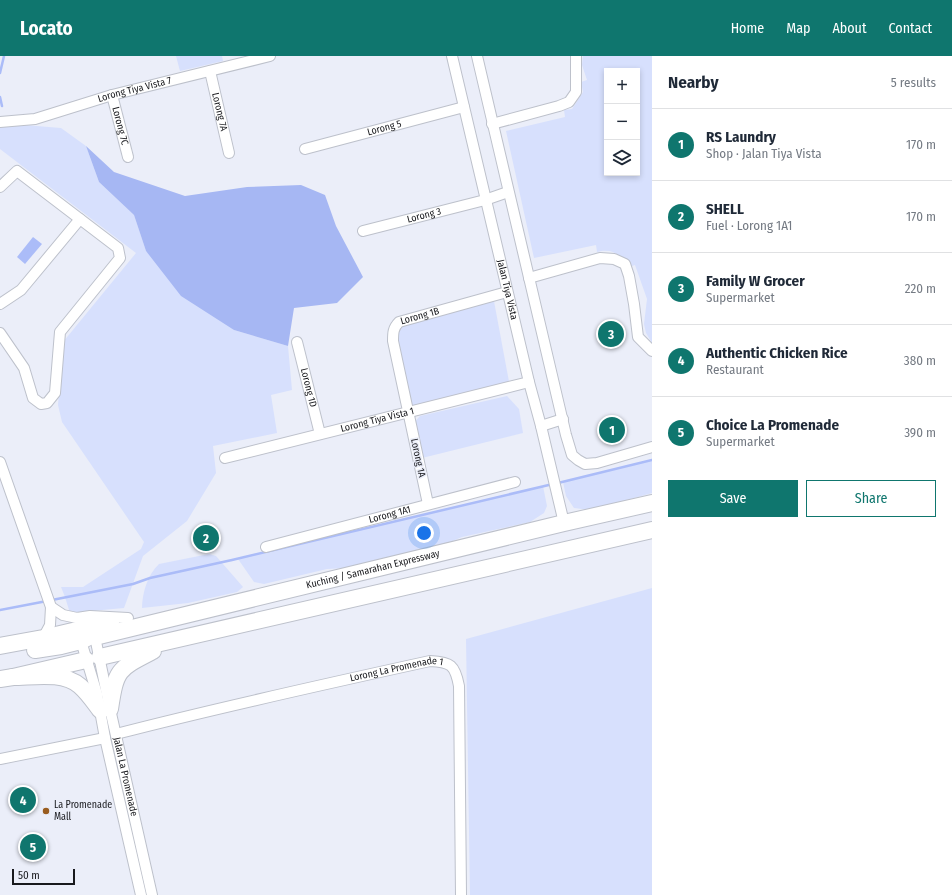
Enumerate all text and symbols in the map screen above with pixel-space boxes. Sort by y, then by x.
text: Locato [20,17,73,40]
text: Home [731,20,764,37]
text: Map [786,20,810,37]
text: About [832,20,867,37]
text: Contact [889,20,932,37]
map controls [604,68,640,176]
button: + [604,68,640,104]
text: Nearby [668,72,719,93]
street label: Lorong Tiya Vista 7 [96,75,173,105]
text: 5 results [891,75,936,90]
street label: Lorong 7A [209,91,230,133]
button: − [604,104,640,140]
street label: Lorong 7C [109,105,131,147]
street label: Lorong 5 [366,118,403,138]
text: RS Laundry [706,128,776,146]
text: 1 [678,137,684,152]
text: 170 m [906,137,936,152]
button: layers [604,140,640,176]
text: Shop · Jalan Tiya Vista [706,146,822,161]
text: SHELL [706,200,744,218]
street label: Lorong 3 [406,205,443,226]
text: 2 [678,209,684,224]
text: 170 m [906,209,936,224]
text: Fuel · Lorong 1A1 [706,218,792,233]
street label: Jalan Tiya Vista [494,258,520,321]
text: Family W Grocer [706,272,805,290]
text: 3 [678,281,684,296]
text: 220 m [905,281,936,296]
text: Supermarket [706,290,775,305]
street label: Lorong 1B [399,305,441,327]
pin: 3 [598,319,624,349]
text: Authentic Chicken Rice [706,344,848,362]
text: 4 [678,353,684,368]
text: 380 m [904,353,936,368]
text: Restaurant [706,362,764,377]
street label: Lorong 1D [298,367,319,409]
street label: Lorong Tiya Vista 1 [339,405,415,435]
pin: 1 [599,415,625,445]
text: Choice La Promenade [706,416,839,434]
text: 5 [678,425,684,440]
text: 390 m [904,425,936,440]
text: Supermarket [706,434,775,449]
street label: Lorong 1A [408,437,428,479]
button: Save [668,480,798,517]
button: Share [806,480,936,517]
street label: Lorong 1A1 [368,503,412,526]
pin: 2 [193,523,219,553]
your location [414,523,434,543]
street label: Kuching / Samarahan Expressway [305,547,441,591]
street label: Lorong La Promenade 1 [349,655,444,684]
street label: Jalan La Promenade [111,736,140,818]
pin: 4 [10,785,36,815]
place label: La Promenade Mall [54,799,112,823]
marker: La Promenade Mall [41,806,51,816]
pin: 5 [20,832,46,862]
scale bar [12,867,75,886]
text: 50 m [18,869,40,882]

